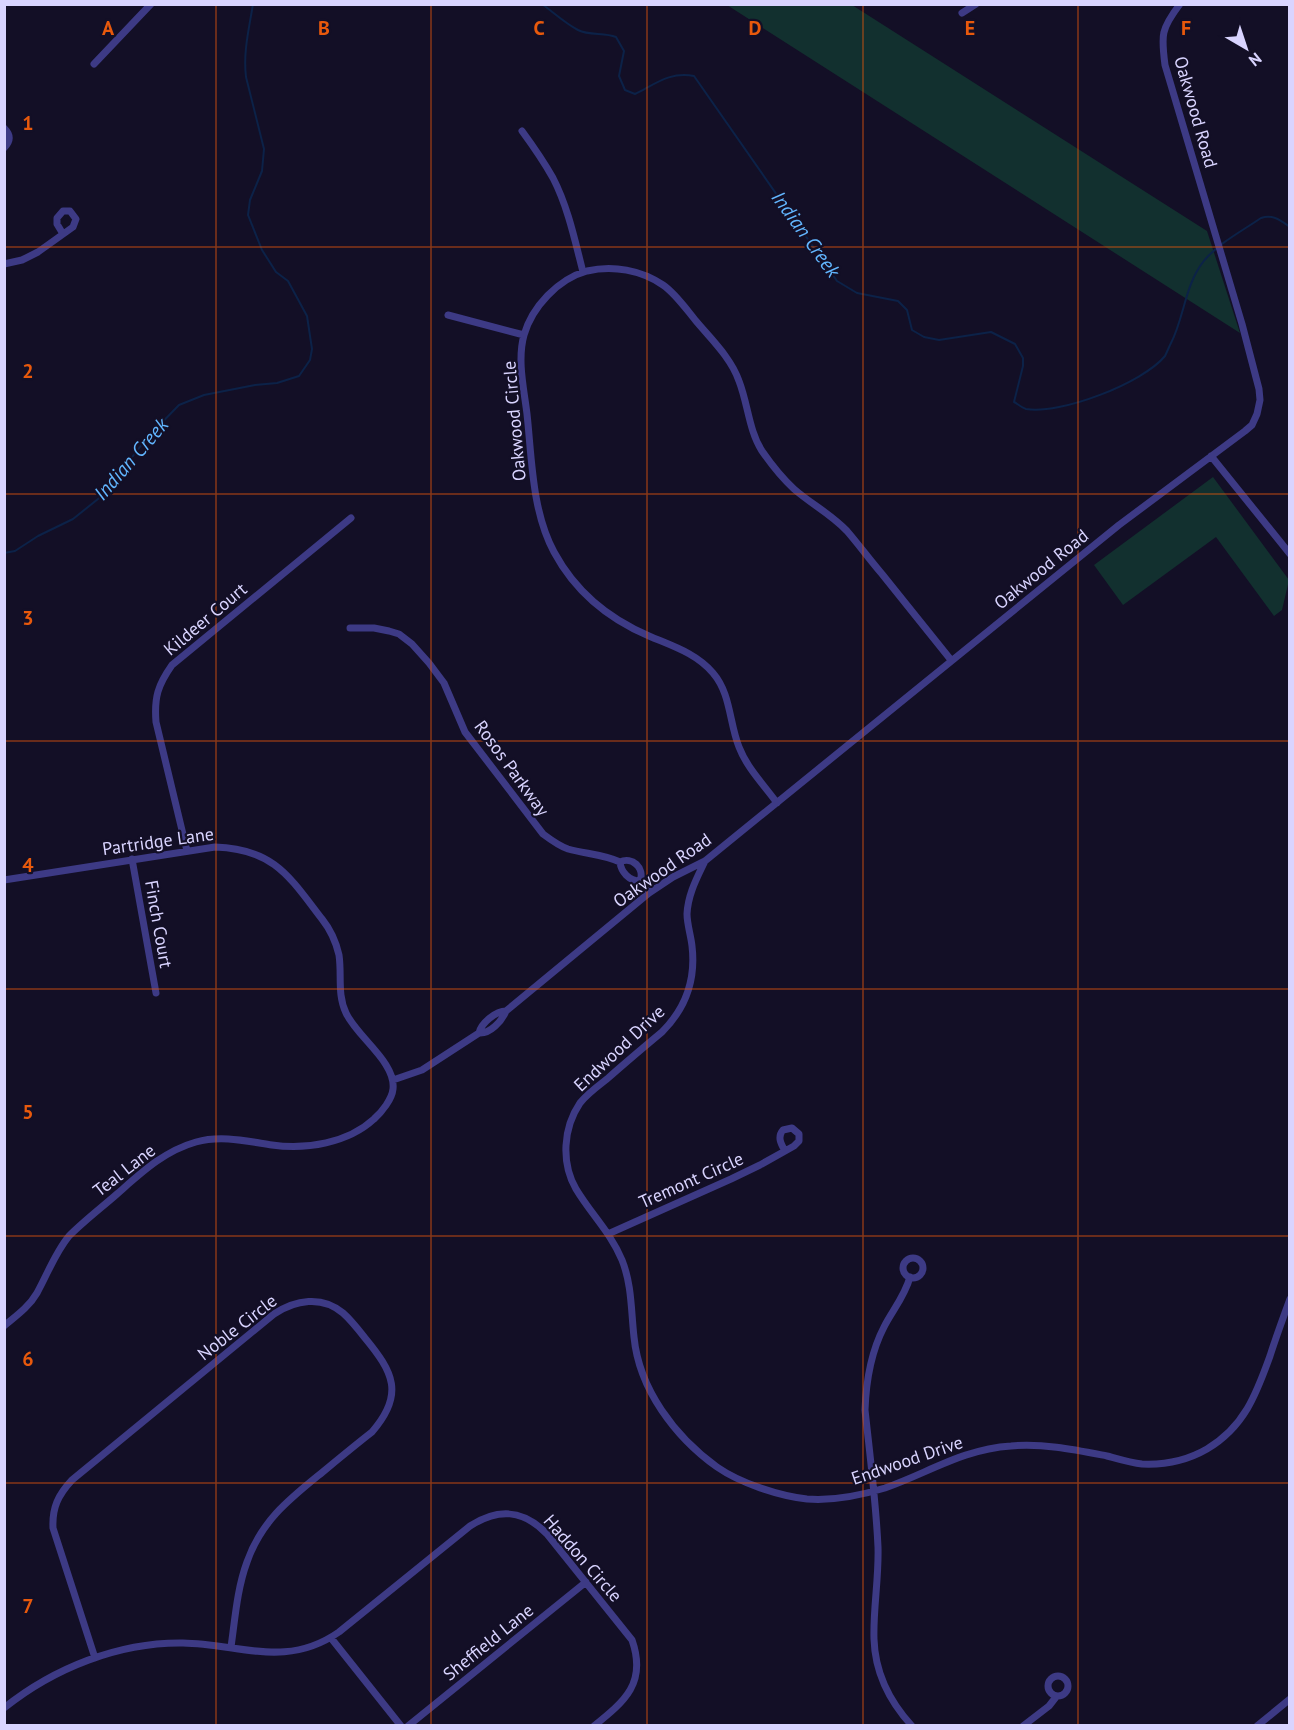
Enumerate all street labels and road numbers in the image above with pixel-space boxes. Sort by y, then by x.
street label: Oakwood Road [1169,54,1223,170]
street label: Oakwood Circle [497,360,531,482]
street label: Oakwood Road [989,524,1093,614]
street label: Kildeer Court [159,578,251,660]
street label: Rosos Parkway [470,716,555,821]
street label: Partridge Lane [101,822,215,860]
street label: Oakwood Road [608,828,716,912]
street label: Finch Court [140,878,178,970]
street label: Endwood Drive [569,1000,669,1096]
street label: Teal Lane [88,1139,160,1201]
street label: Tremont Circle [635,1147,747,1213]
street label: Noble Circle [193,1289,281,1365]
street label: Endwood Drive [848,1430,966,1490]
street label: Haddon Circle [539,1510,627,1606]
street label: Sheffield Lane [438,1599,538,1685]

